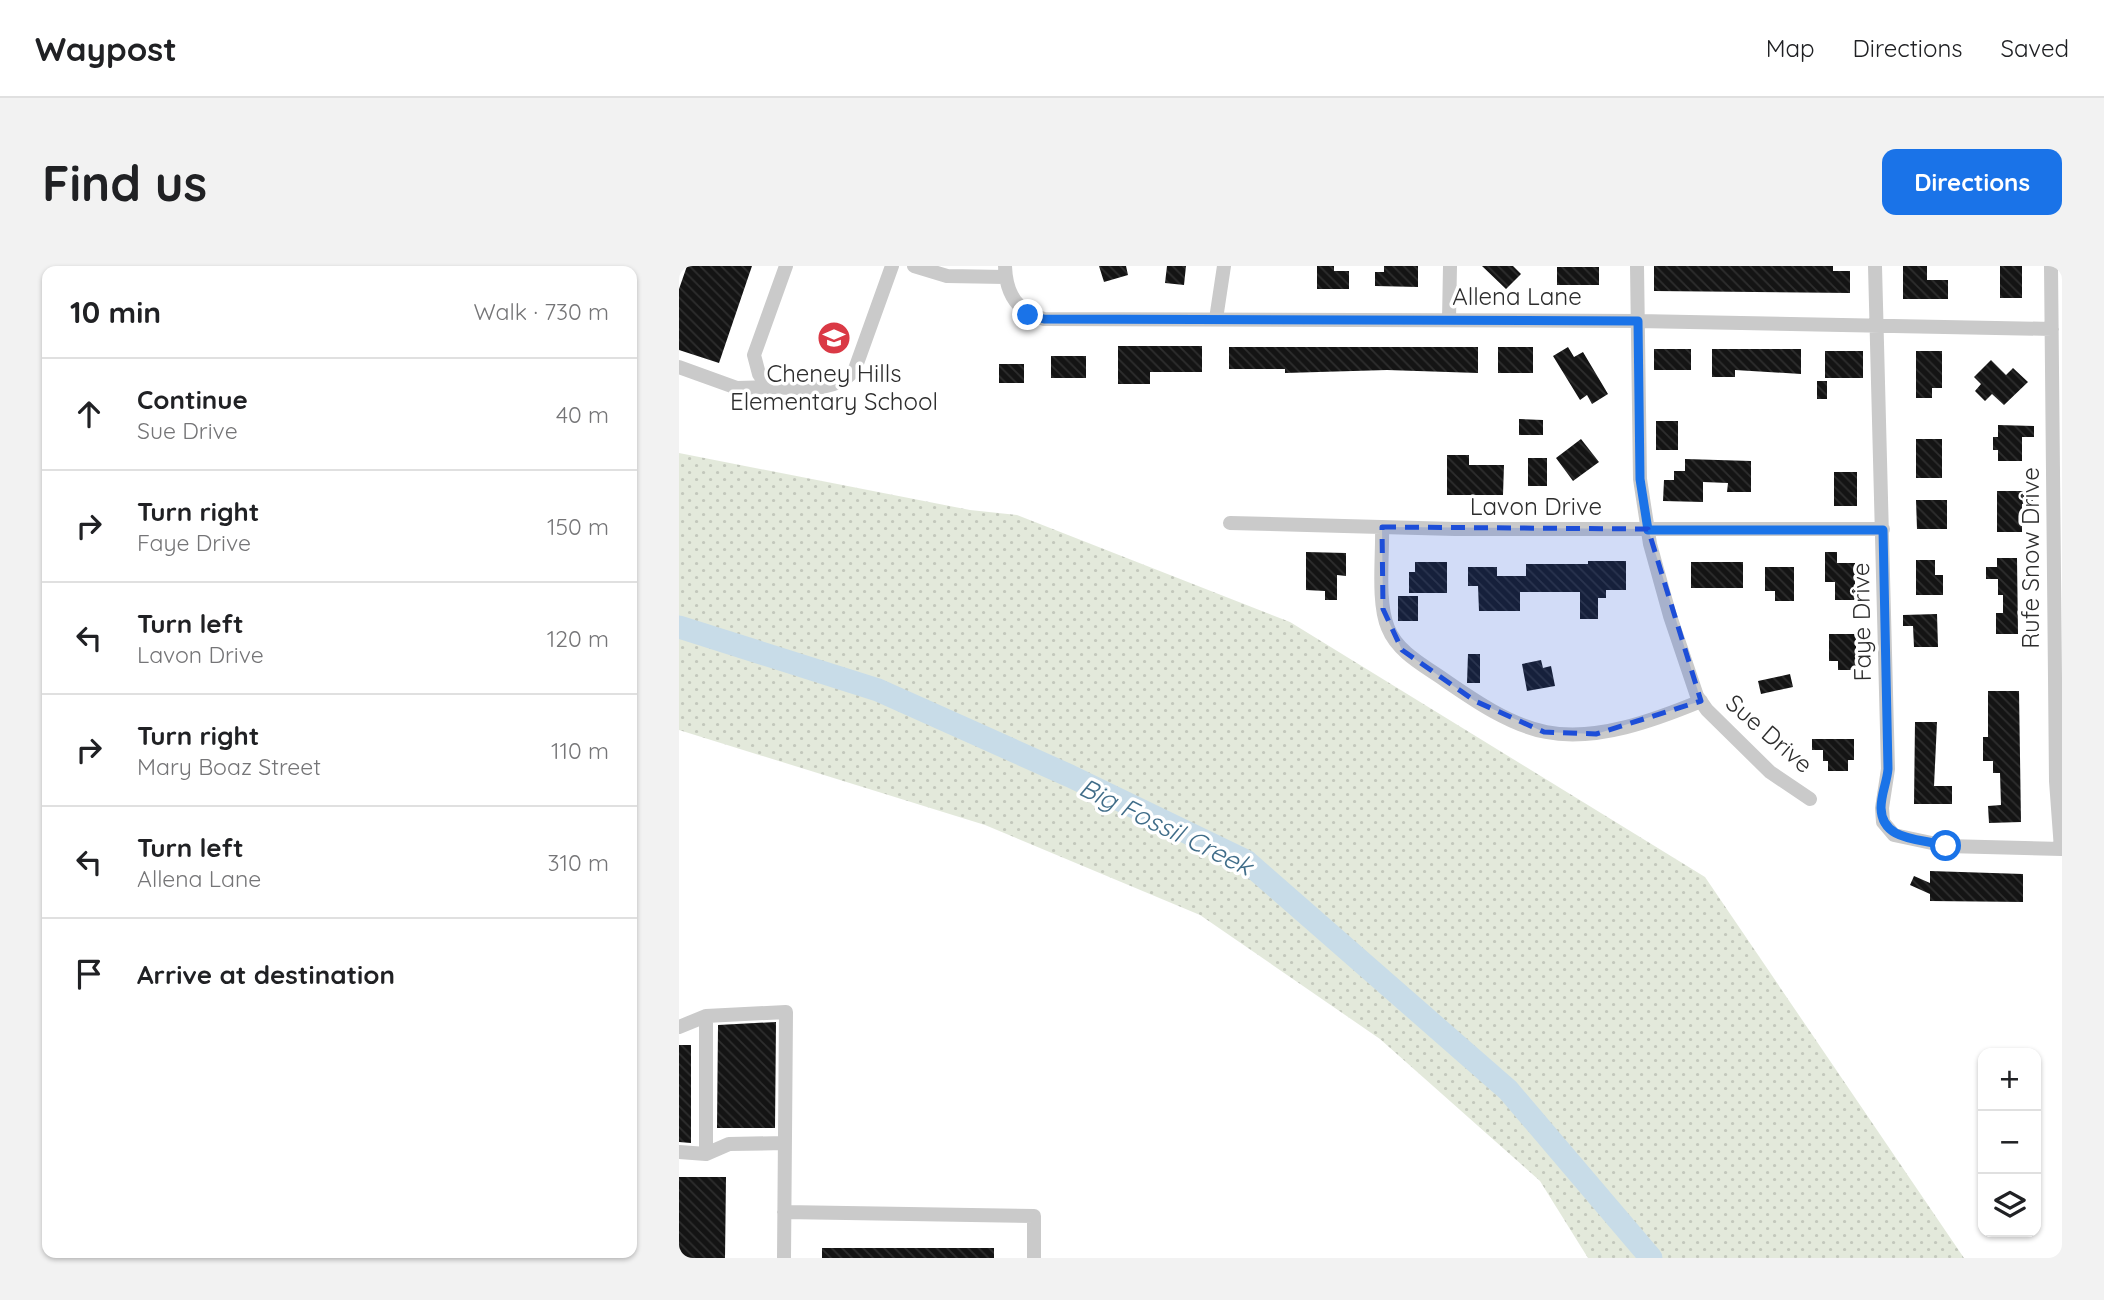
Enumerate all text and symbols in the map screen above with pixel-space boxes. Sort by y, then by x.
text: Waypost [35,28,177,69]
text: Map [1766,33,1815,63]
text: Directions [1853,33,1963,63]
text: Saved [2001,33,2069,63]
button: Directions [1882,149,2062,215]
text: Find us [42,152,207,213]
street label: Allena Lane [1452,281,1582,311]
text: 10 min [70,293,161,331]
text: Walk · 730 m [474,297,609,326]
route end [1012,299,1043,330]
school or university icon: Cheney Hills Elementary School [815,319,853,357]
place label: Cheney Hills Elementary School [730,358,938,416]
text: Continue [137,383,248,416]
icon: ahead [70,395,108,433]
text: 40 m [556,400,609,429]
text: Sue Drive [137,416,238,445]
street label: Rufe Snow Drive [2015,467,2045,649]
street label: Lavon Drive [1470,491,1602,521]
text: Turn right [137,495,259,528]
icon: right [70,507,108,545]
text: 150 m [547,512,609,541]
text: Faye Drive [137,528,251,557]
street label: Faye Drive [1845,562,1877,682]
text: Turn left [137,607,244,640]
icon: left [70,619,108,657]
text: 120 m [547,624,609,653]
text: Lavon Drive [137,640,264,669]
street label: Sue Drive [1720,687,1819,779]
text: Turn right [137,719,259,752]
icon: right [70,731,108,769]
text: 110 m [551,736,609,765]
text: Mary Boaz Street [137,752,321,781]
water label: Big Fossil Creek [1074,770,1260,884]
route start [1930,830,1961,861]
text: Turn left [137,831,244,864]
icon: left [70,843,108,881]
text: 310 m [547,848,609,877]
text: Allena Lane [137,864,261,893]
icon: arrive [70,955,108,993]
text: Arrive at destination [137,958,395,991]
map controls [1978,1048,2041,1237]
button: + [1978,1048,2041,1111]
button: − [1978,1111,2041,1174]
button: layers [1978,1174,2041,1237]

